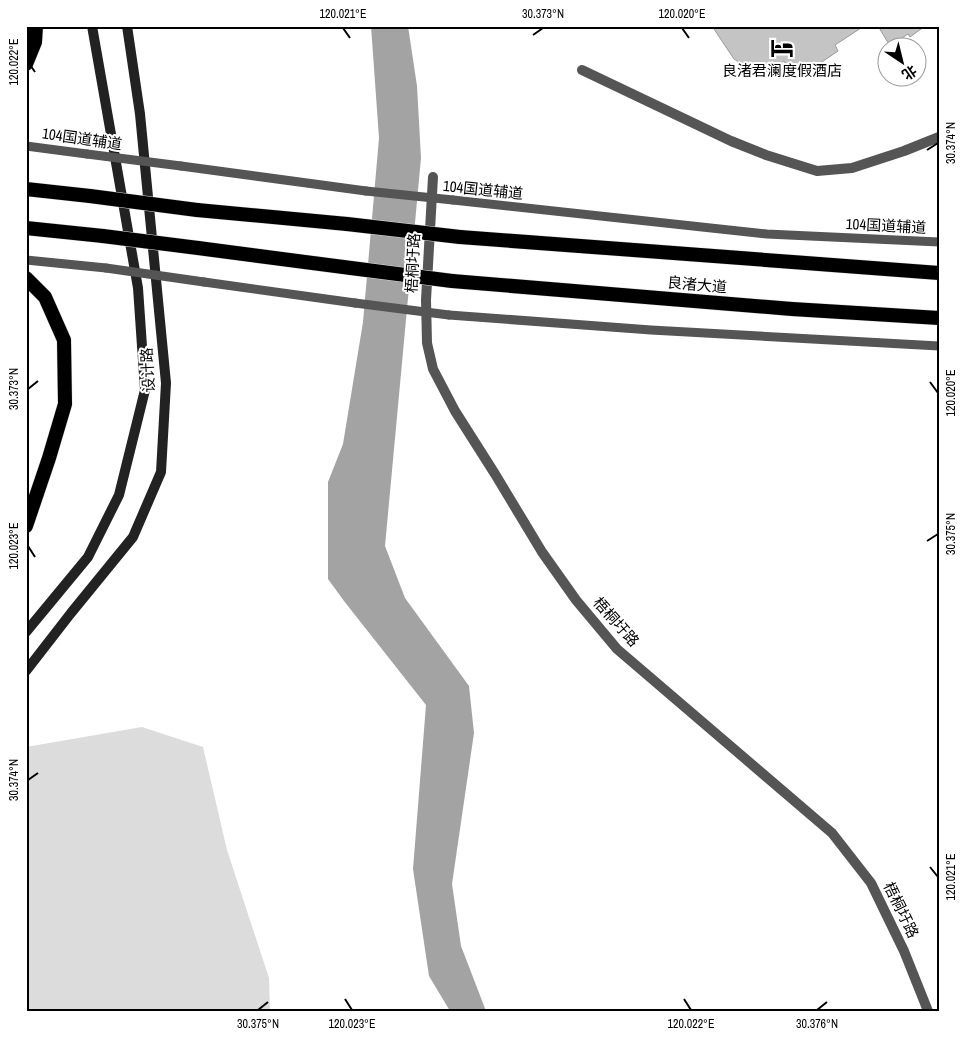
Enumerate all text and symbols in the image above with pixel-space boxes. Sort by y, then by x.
text: 120.021°E [320,6,366,22]
text: 30.373°N [522,6,564,22]
text: 120.020°E [659,6,705,22]
hotel icon: 良渚君澜度假酒店 [769,35,795,61]
north arrow [878,38,928,88]
text: 120.022°E [6,39,22,85]
place label: 良渚君澜度假酒店 [722,60,842,81]
text: 北 [899,61,920,84]
text: 30.374°N [943,122,959,164]
street label: 104国道辅道 [41,123,123,155]
street label: 104国道辅道 [442,175,524,204]
street label: 104国道辅道 [845,213,927,238]
street label: 梧桐圩路 [400,232,425,293]
street label: 良渚大道 [666,271,728,298]
street label: 设计路 [136,347,159,393]
text: 30.373°N [6,368,22,410]
text: 120.020°E [943,370,959,416]
text: 30.375°N [943,513,959,555]
text: 120.023°E [6,523,22,569]
street label: 梧桐圩路 [588,592,644,651]
text: 30.374°N [6,759,22,801]
text: 120.021°E [943,854,959,900]
street label: 梧桐圩路 [879,878,924,941]
text: 30.375°N [237,1016,279,1032]
text: 120.023°E [329,1016,375,1032]
text: 120.022°E [668,1016,714,1032]
text: 30.376°N [796,1016,838,1032]

